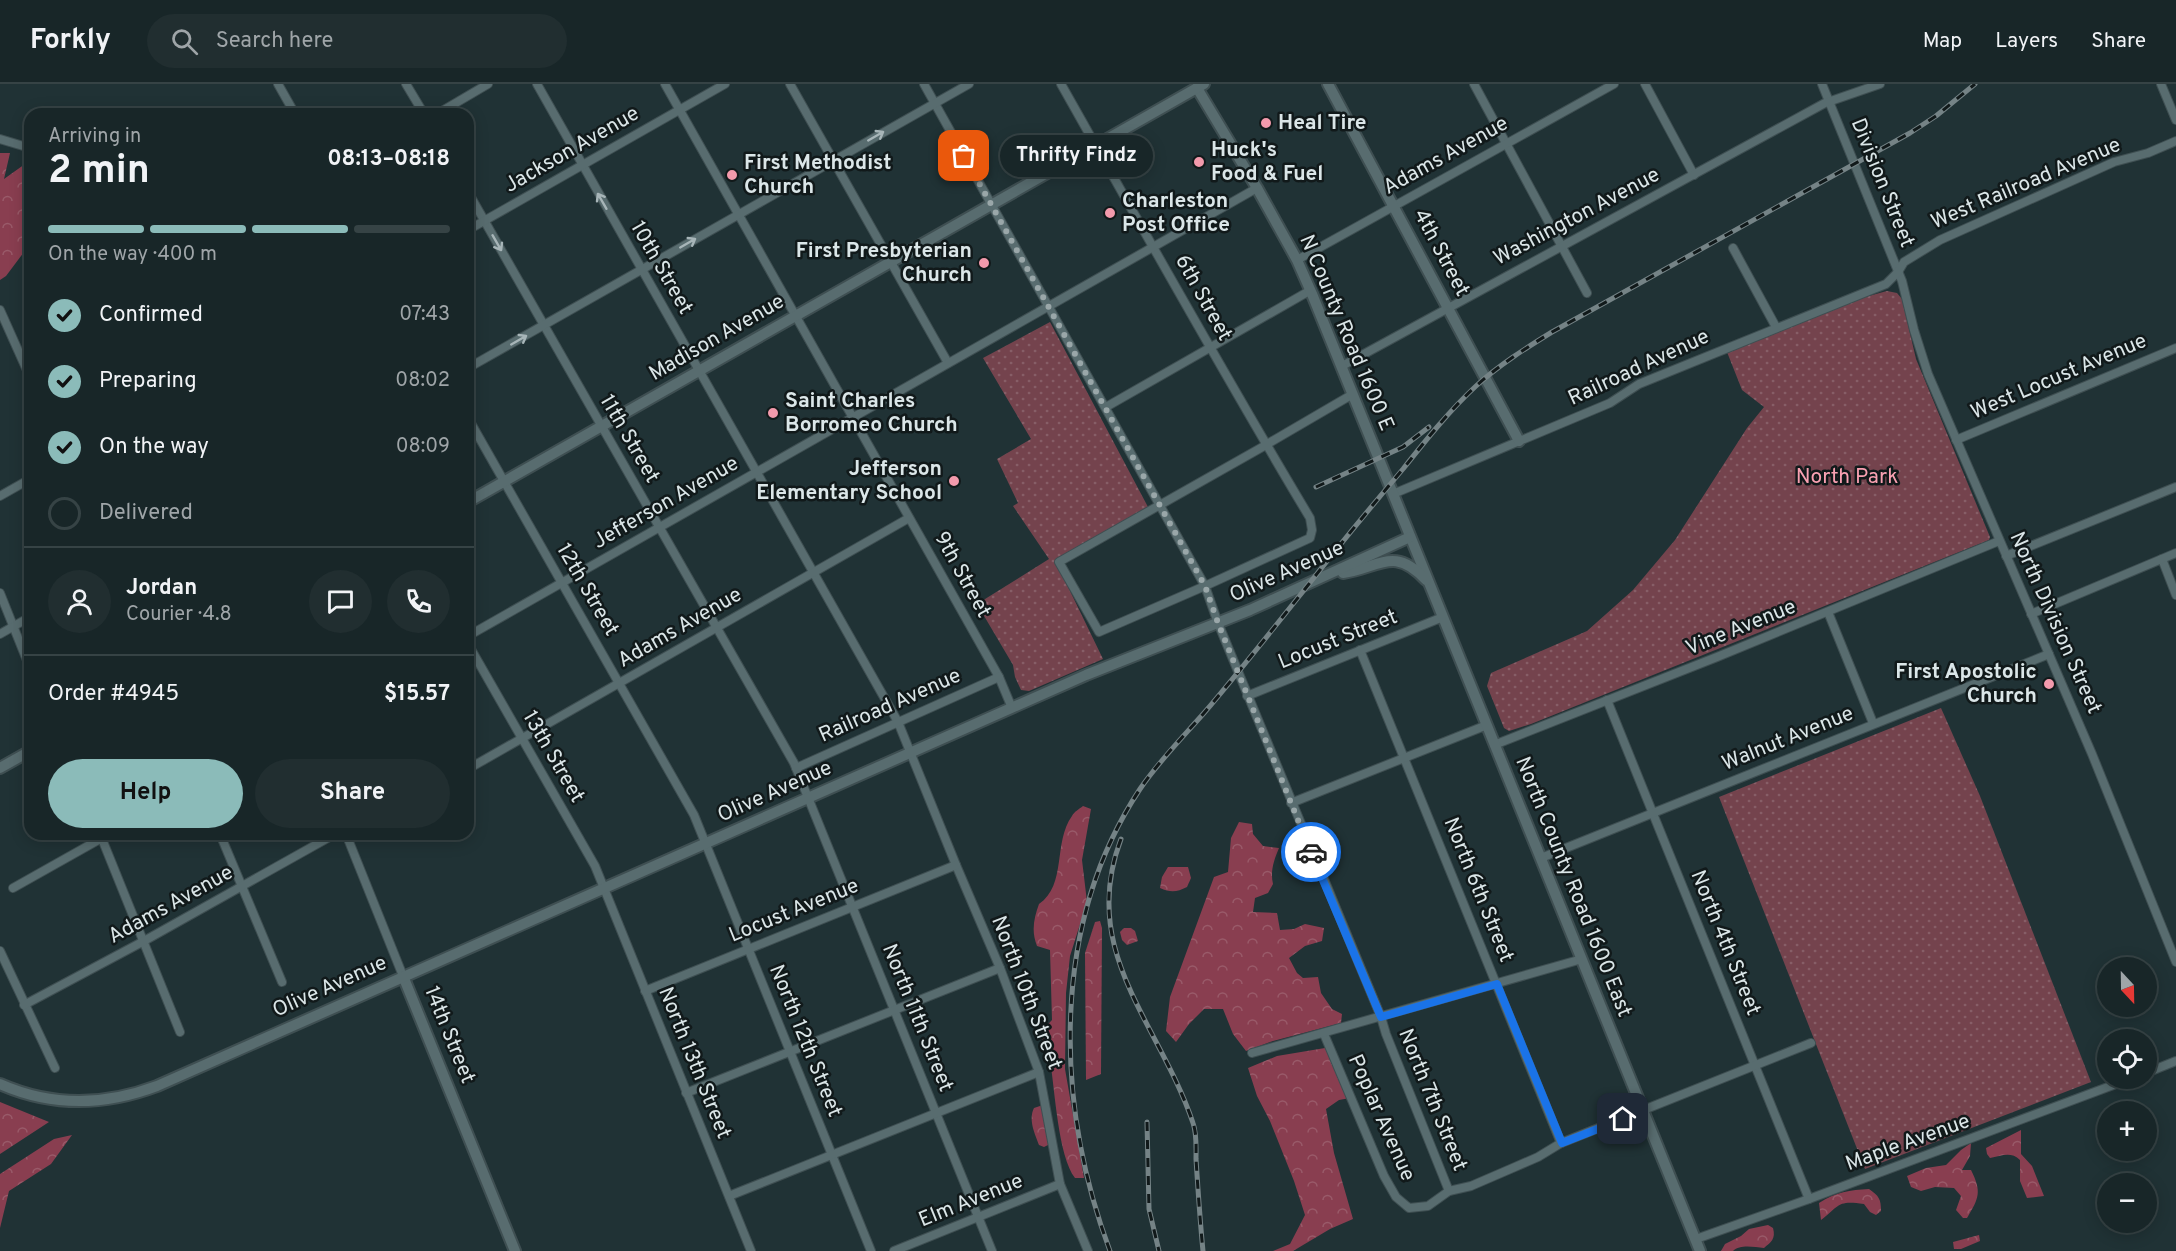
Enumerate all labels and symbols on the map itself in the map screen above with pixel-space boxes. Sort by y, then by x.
street label: Jackson Avenue [500,100,644,200]
place label: Heal Tire [1278,110,1366,137]
street label: Adams Avenue [1379,110,1513,202]
street label: Division Street [1844,114,1920,252]
marker: Heal Tire [1259,116,1273,130]
one-way arrow [867,130,884,142]
pin [938,130,989,181]
street label: West Railroad Avenue [1927,132,2125,236]
callout: Thrifty Findz [1000,135,1153,177]
place label: Huck's Food & Fuel [1211,137,1323,188]
place label: First Methodist Church [744,150,891,201]
marker: Huck's Food & Fuel [1192,155,1206,169]
street label: Washington Avenue [1489,162,1665,272]
marker: First Methodist Church [725,168,739,182]
place label: Charleston Post Office [1122,188,1230,239]
one-way arrow [596,193,608,210]
street label: 4th Street [1407,205,1475,301]
marker: Charleston Post Office [1103,206,1117,220]
street label: 10th Street [623,216,699,320]
street label: N County Road 1600 E [1292,231,1400,435]
one-way arrow [491,234,503,251]
one-way arrow [679,237,697,248]
place label: First Presbyterian Church [796,238,972,289]
street label: 6th Street [1168,250,1238,346]
marker: First Presbyterian Church [977,256,991,270]
street label: Madison Avenue [644,288,790,388]
street label: Railroad Avenue [1564,323,1714,413]
street label: West Locust Avenue [1967,328,2151,426]
one-way arrow [510,333,527,345]
place label: Saint Charles Borromeo Church [785,388,958,439]
street label: 11th Street [593,390,665,488]
marker: Saint Charles Borromeo Church [766,406,780,420]
street label: Jefferson Avenue [588,450,744,556]
place label: Jefferson Elementary School [756,456,942,507]
park label: North Park [1796,464,1898,491]
marker: Jefferson Elementary School [947,474,961,488]
street label: 9th Street [927,527,997,623]
street label: North Division Street [2003,528,2107,718]
street label: Olive Avenue [1226,535,1348,609]
street label: 12th Street [550,539,624,641]
street label: Adams Avenue [613,582,747,674]
street label: Vine Avenue [1682,594,1800,662]
street label: Locust Street [1274,604,1402,676]
place label: First Apostolic Church [1895,659,2037,710]
street label: Railroad Avenue [815,663,965,749]
marker: First Apostolic Church [2042,677,2056,691]
street label: Walnut Avenue [1718,700,1858,778]
street label: 13th Street [516,706,590,808]
street label: North County Road 1600 East [1508,753,1638,1021]
street label: Olive Avenue [714,755,836,829]
street label: North 6th Street [1437,814,1519,966]
courier [1281,822,1341,882]
street label: Adams Avenue [104,859,238,951]
street label: North 4th Street [1684,866,1766,1020]
street label: Locust Avenue [725,873,863,949]
street label: North 10th Street [984,912,1068,1074]
street label: North 11th Street [875,940,959,1096]
street label: Olive Avenue [269,950,391,1024]
north arrow [2097,957,2157,1017]
street label: North 12th Street [762,961,848,1121]
street label: 14th Street [417,982,481,1088]
street label: North 13th Street [651,983,737,1143]
street label: North 7th Street [1391,1025,1473,1175]
street label: Poplar Avenue [1341,1050,1421,1186]
pin [1597,1093,1648,1144]
street label: Maple Avenue [1842,1108,1974,1178]
street label: Elm Avenue [915,1168,1027,1234]

